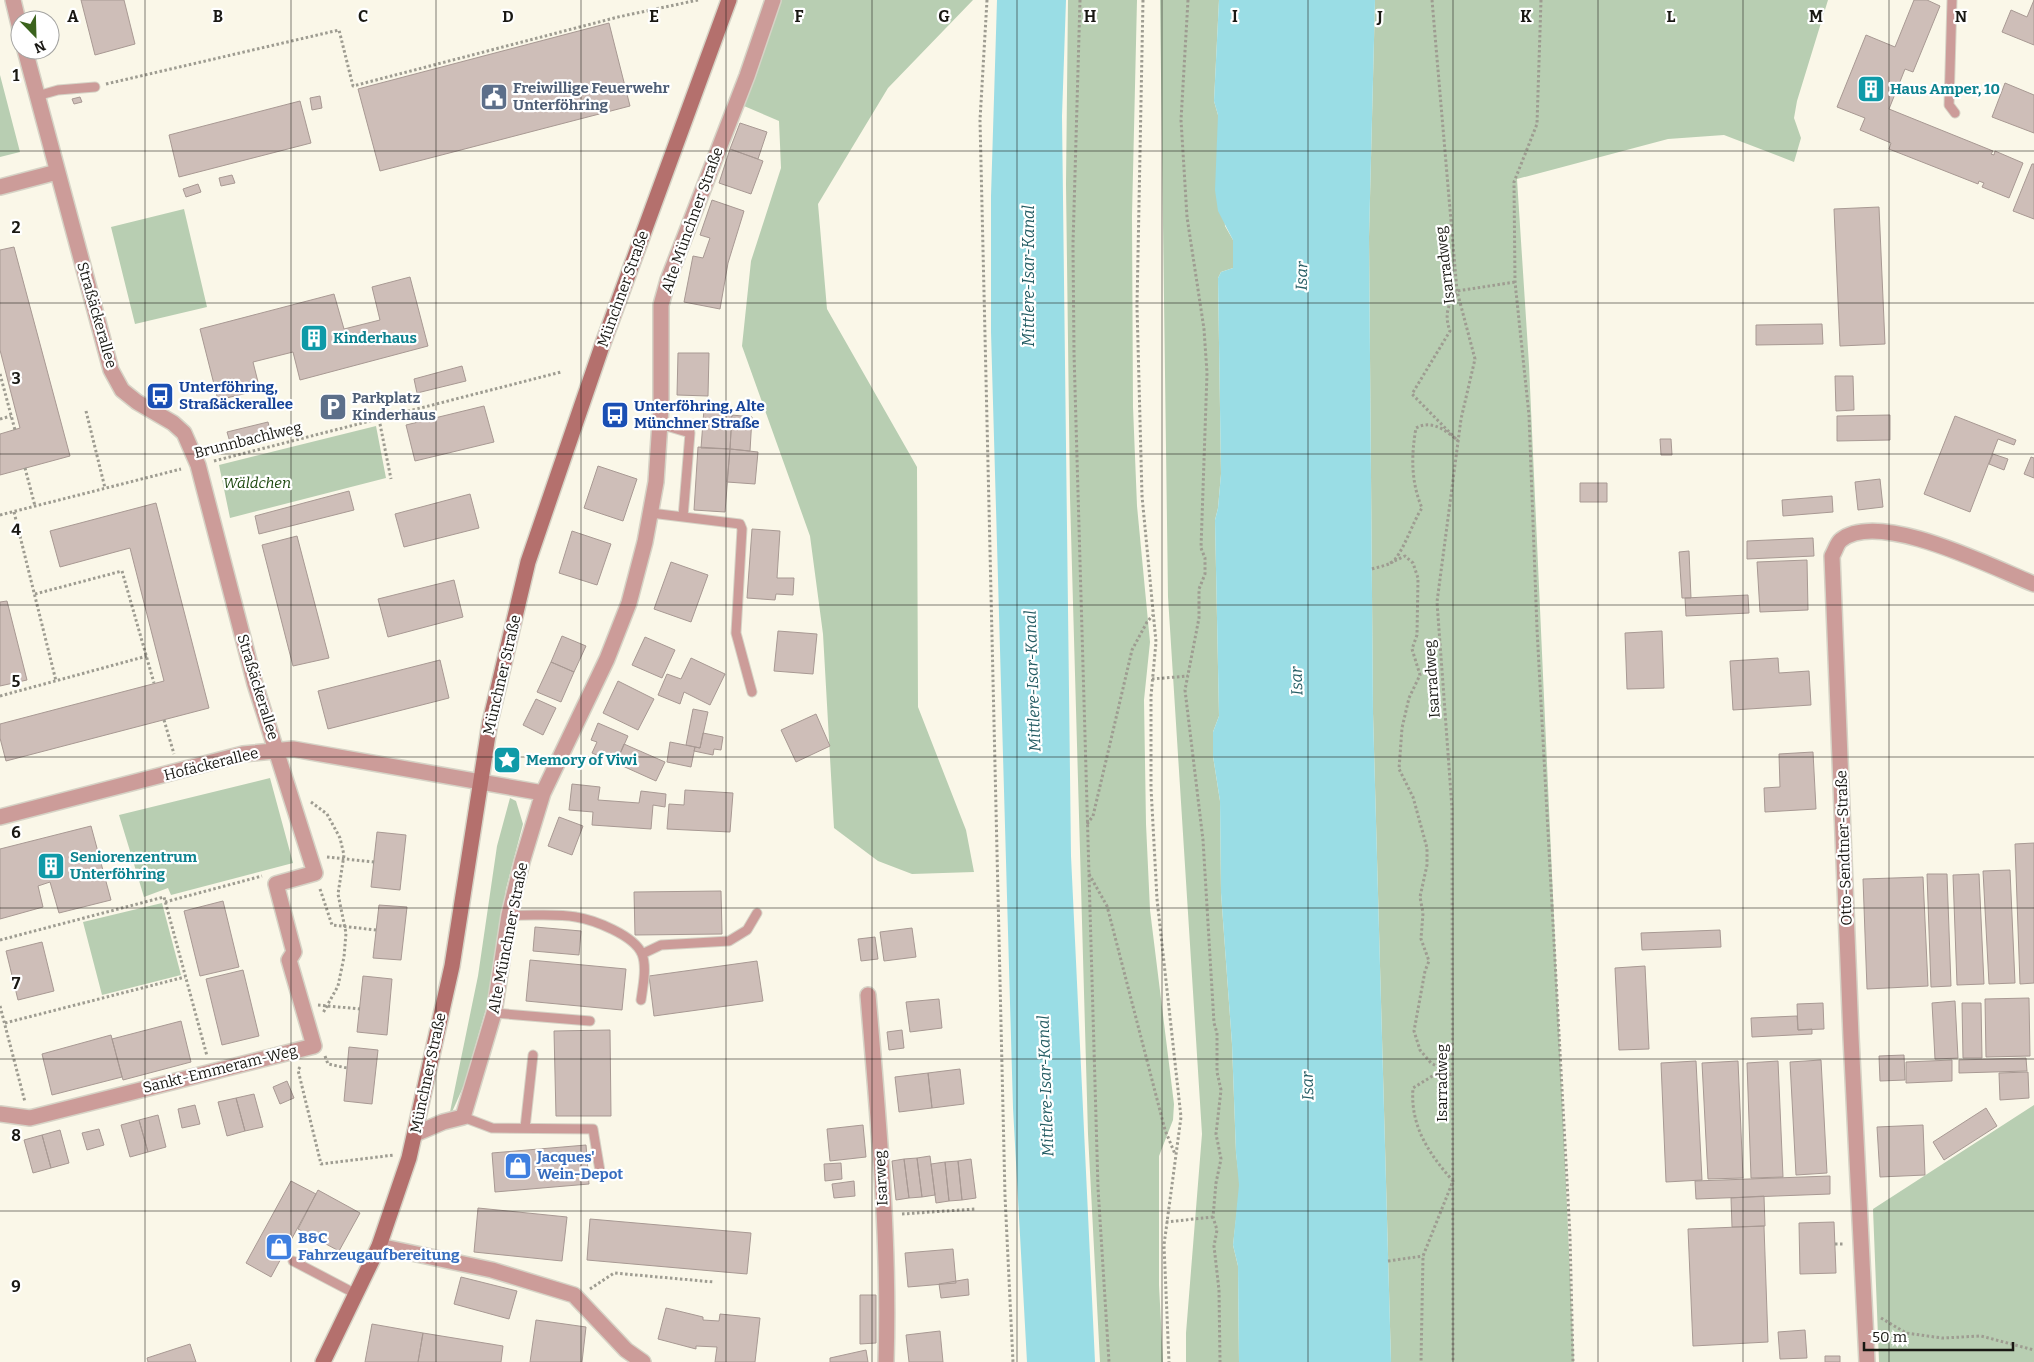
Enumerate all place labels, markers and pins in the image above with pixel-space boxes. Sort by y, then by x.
building icon: Haus Amper, 10 [1856,74,1886,104]
place label: Freiwillige Feuerwehr Unterföhring [513,79,669,114]
place label: Haus Amper, 10 [1890,80,2000,98]
public building icon: Freiwillige Feuerwehr Unterföhring [479,82,509,112]
building icon: Kinderhaus [299,323,329,353]
place label: Kinderhaus [333,329,417,347]
place label: Unterföhring, Straßäckerallee [179,378,293,413]
bus stop icon: Unterföhring, Straßäckerallee [145,381,175,411]
place label: Parkplatz Kinderhaus [352,389,436,424]
parking icon: Parkplatz Kinderhaus [318,392,348,422]
place label: Unterföhring, Alte Münchner Straße [634,397,765,432]
bus stop icon: Unterföhring, Alte Münchner Straße [600,400,630,430]
place icon: Memory of Viwi [492,745,522,775]
place label: Memory of Viwi [526,751,638,769]
place label: Seniorenzentrum Unterföhring [70,848,198,883]
building icon: Seniorenzentrum Unterföhring [36,851,66,881]
place label: Jacques' Wein-Depot [536,1148,623,1183]
shop icon: Jacques' Wein-Depot [503,1151,533,1181]
place label: B&C Fahrzeugaufbereitung [298,1229,460,1264]
shop icon: B&C Fahrzeugaufbereitung [264,1232,294,1262]

